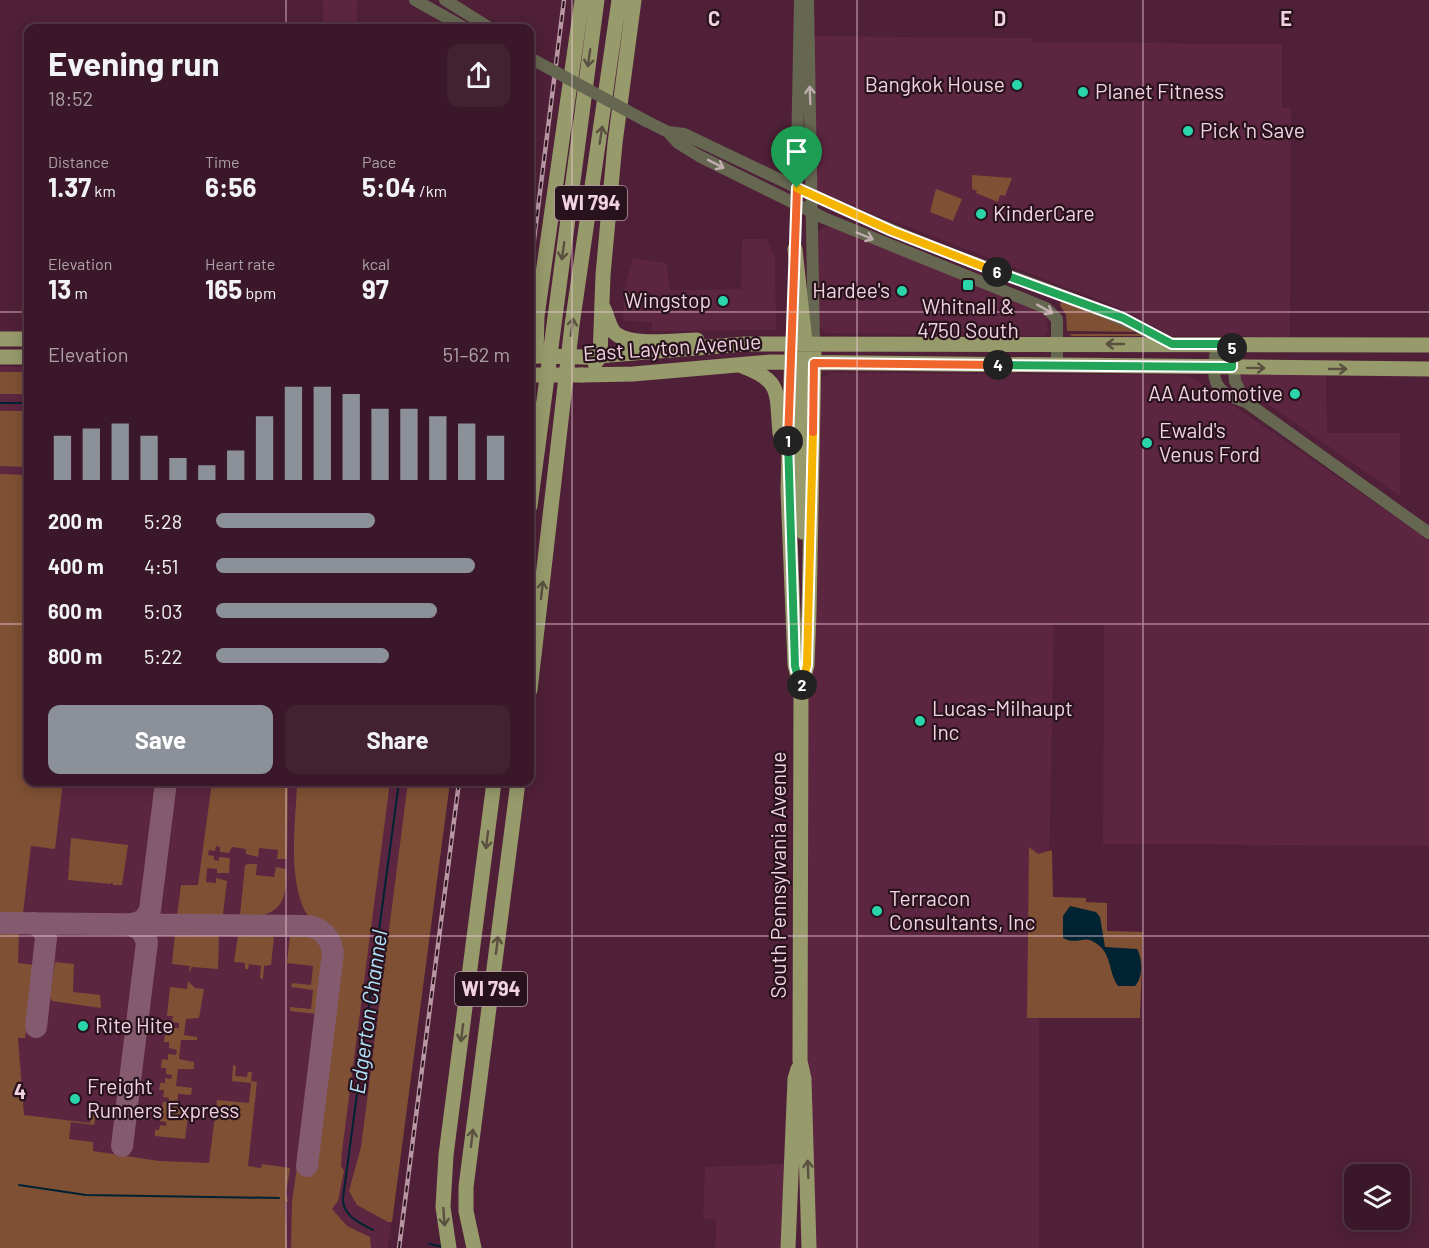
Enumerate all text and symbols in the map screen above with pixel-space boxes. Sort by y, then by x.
text: C [708,6,720,30]
text: D [994,6,1006,30]
text: E [1280,6,1292,30]
text: Evening run [48,43,220,83]
button: share [447,44,510,107]
one-way arrow [583,48,594,67]
place label: Bangkok House [865,71,1005,96]
marker: Bangkok House [1010,78,1024,92]
place label: Planet Fitness [1095,78,1224,103]
one-way arrow [805,85,816,105]
marker: Planet Fitness [1076,85,1090,99]
text: 18:52 [48,86,93,110]
place label: Pick 'n Save [1200,117,1305,142]
marker: Pick 'n Save [1181,124,1195,138]
one-way arrow [596,125,607,145]
pin [771,126,822,188]
icon: arrive [780,135,813,168]
text: Distance [48,152,109,171]
text: Time [205,152,240,171]
text: Pace [362,152,396,171]
one-way arrow [706,159,724,171]
text: 1.37 [48,171,91,202]
text: 6:56 [205,171,256,202]
text: 5:04 [362,171,416,202]
text: km [91,181,116,200]
text: /km [416,181,447,200]
road number: WI 794 [555,186,627,220]
place label: KinderCare [993,200,1095,225]
marker: KinderCare [974,207,988,221]
one-way arrow [855,230,873,242]
one-way arrow [557,241,568,261]
text: Elevation [48,254,112,273]
text: Heart rate [205,254,275,273]
text: kcal [362,254,390,273]
pin: 6 [982,257,1012,287]
text: 6 [993,262,1001,281]
text: 13 [48,273,71,304]
text: 165 [205,273,242,304]
text: 97 [362,273,389,304]
place label: Hardee's [812,277,890,302]
marker: Whitnall & 4750 South [961,278,975,292]
text: m [71,283,88,302]
text: bpm [242,283,276,302]
marker: Hardee's [895,284,909,298]
place label: Wingstop [624,287,711,312]
place label: Whitnall & 4750 South [917,293,1019,342]
marker: Wingstop [716,294,730,308]
one-way arrow [1036,303,1053,315]
one-way arrow [567,318,578,338]
street label: East Layton Avenue [582,328,762,365]
pin: 5 [1217,333,1247,363]
one-way arrow [1106,338,1126,350]
text: 5 [1228,338,1236,357]
text: Elevation [48,342,129,366]
text: 51–62 m [443,342,510,366]
pin: 4 [983,350,1013,380]
text: 4 [993,355,1003,374]
one-way arrow [1245,362,1265,374]
one-way arrow [1327,363,1347,375]
place label: AA Automotive [1148,380,1283,405]
marker: AA Automotive [1288,387,1302,401]
place label: Ewald's Venus Ford [1159,417,1260,466]
pin: 1 [773,426,803,456]
text: 1 [785,431,791,450]
marker: Ewald's Venus Ford [1140,436,1154,450]
text: 200 m [48,509,103,533]
text: 5:28 [144,509,182,533]
text: 400 m [48,554,104,578]
text: 4:51 [144,554,179,578]
one-way arrow [537,581,548,601]
text: 600 m [48,599,102,623]
text: 5:03 [144,599,183,623]
text: 800 m [48,644,102,668]
text: 5:22 [144,644,183,668]
pin: 2 [787,670,817,700]
text: 2 [798,675,806,694]
place label: Lucas-Milhaupt Inc [932,695,1073,744]
button: Save [48,705,273,774]
button: Share [285,705,510,774]
marker: Lucas-Milhaupt Inc [913,714,927,728]
street label: South Pennsylvania Avenue [765,752,790,998]
one-way arrow [481,829,492,849]
place label: Terracon Consultants, Inc [889,885,1035,934]
marker: Terracon Consultants, Inc [870,904,884,918]
water label: Edgerton Channel [343,928,391,1096]
one-way arrow [492,935,503,955]
road number: WI 794 [455,972,527,1006]
place label: Rite Hite [95,1012,174,1037]
marker: Rite Hite [76,1019,90,1033]
one-way arrow [456,1023,467,1042]
place label: Freight Runners Express [87,1073,239,1122]
text: 4 [14,1079,26,1103]
marker: Freight Runners Express [68,1092,82,1106]
one-way arrow [467,1129,478,1149]
one-way arrow [802,1159,813,1179]
map controls [1344,1164,1410,1230]
button: layers [1344,1164,1410,1230]
one-way arrow [439,1207,450,1227]

